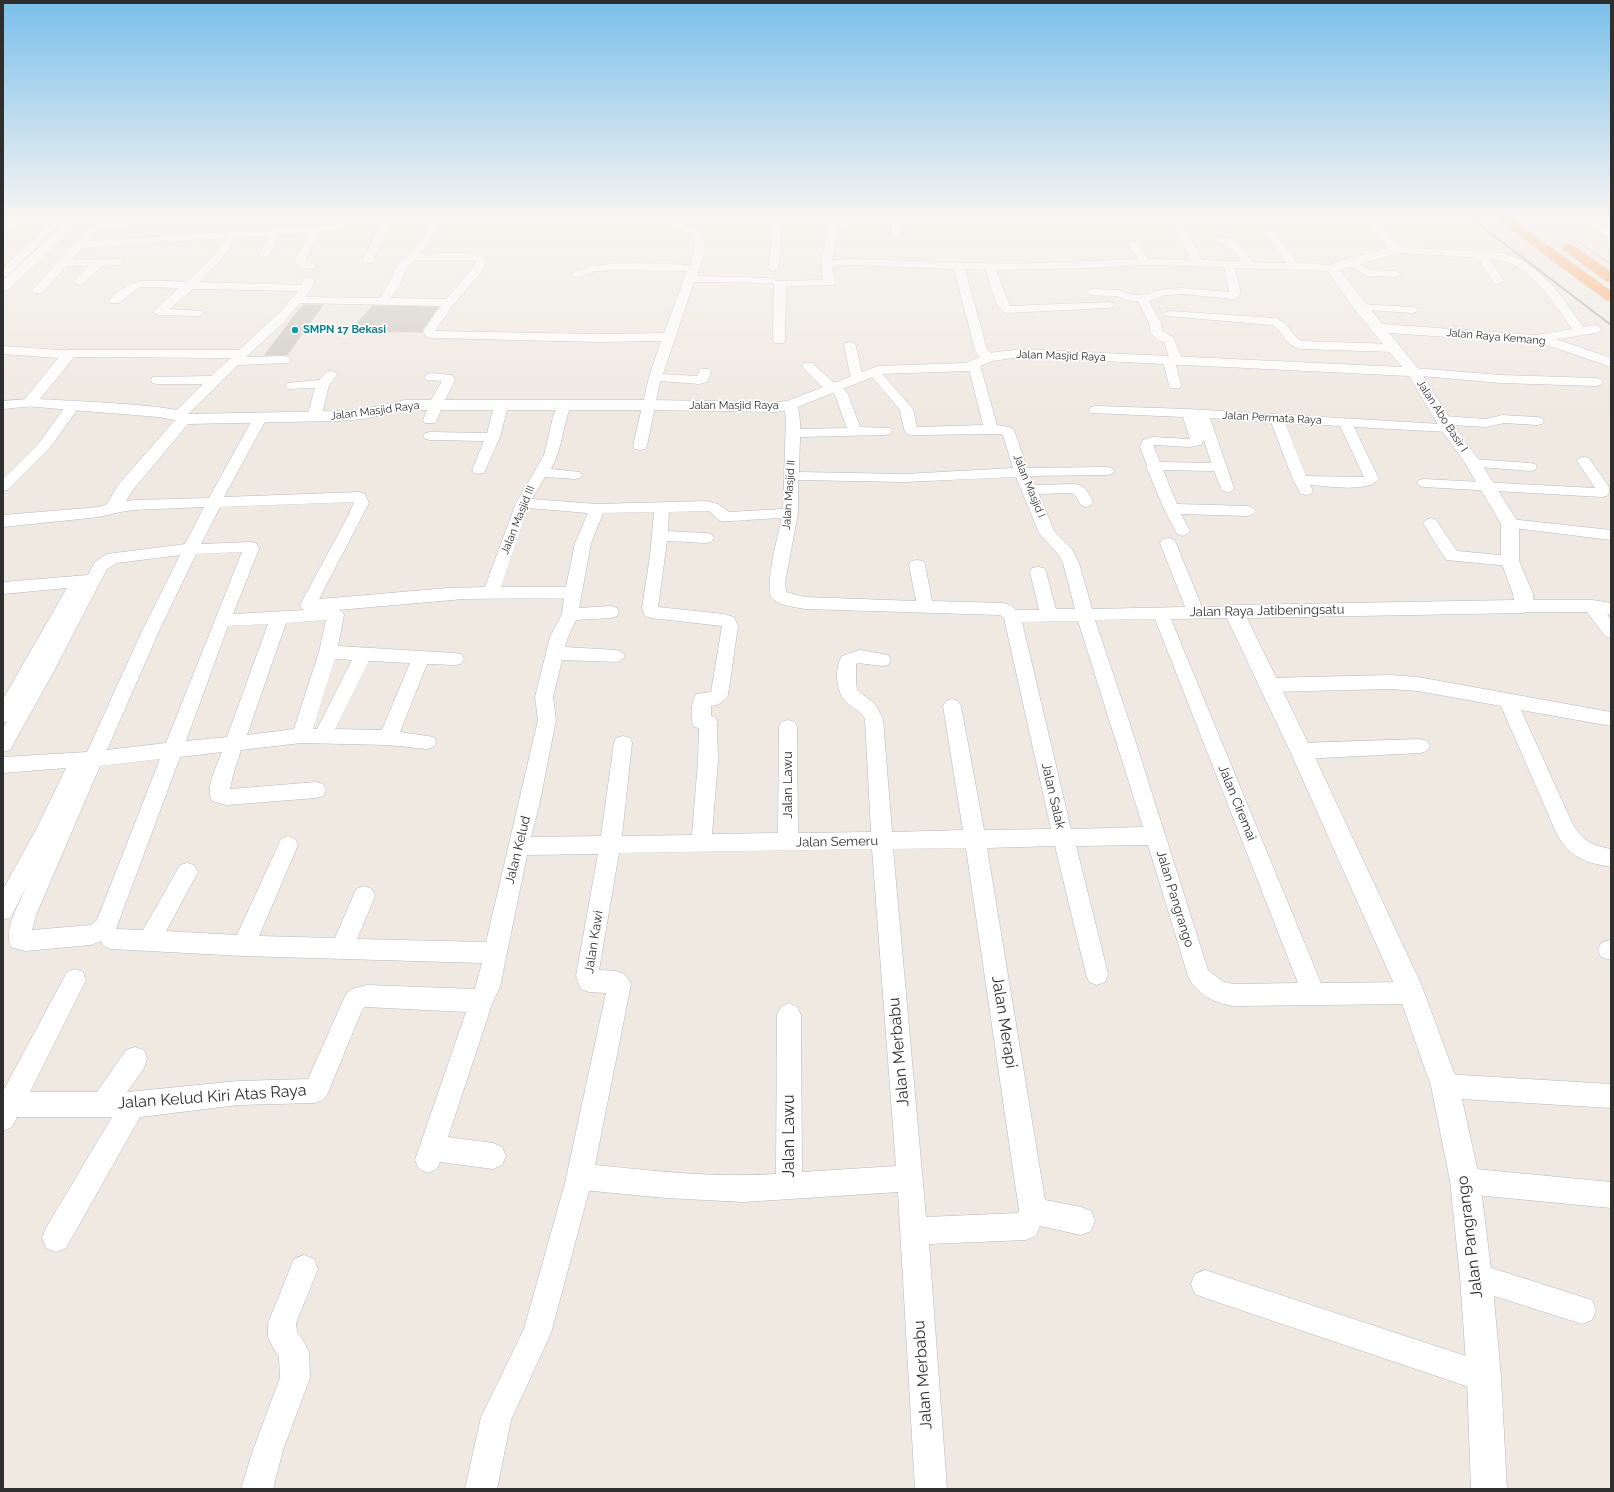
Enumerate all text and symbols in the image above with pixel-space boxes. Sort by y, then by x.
place label: SMPN 17 Bekasi [303,323,386,337]
marker: SMPN 17 Bekasi [290,325,300,335]
street label: Jalan Raya Kemang [1446,326,1546,348]
street label: Jalan Masjid Raya [1016,348,1106,364]
street label: Jalan Abo Basir I [1414,377,1470,455]
street label: Jalan Masjid Raya [330,399,420,423]
street label: Jalan Masjid Raya [689,399,779,413]
street label: Jalan Permata Raya [1222,409,1322,427]
street label: Jalan Masjid I [1010,452,1048,520]
street label: Jalan Masjid II [780,459,798,531]
street label: Jalan Masjid III [498,484,538,556]
street label: Jalan Raya Jatibeningsatu [1190,602,1344,620]
street label: Jalan Lawu [780,751,796,819]
street label: Jalan Salak [1038,761,1068,831]
street label: Jalan Ciremai [1215,763,1259,843]
street label: Jalan Kelud [502,814,534,886]
street label: Jalan Semeru [796,833,878,851]
street label: Jalan Pangrango [1153,849,1197,949]
street label: Jalan Kawi [581,909,607,975]
street label: Jalan Merapi [987,974,1021,1070]
street label: Jalan Merbabu [885,997,913,1107]
street label: Jalan Kelud Kiri Atas Raya [117,1081,307,1113]
street label: Jalan Lawu [779,1094,799,1178]
street label: Jalan Pangrango [1453,1174,1487,1300]
street label: Jalan Merbabu [910,1320,936,1430]

